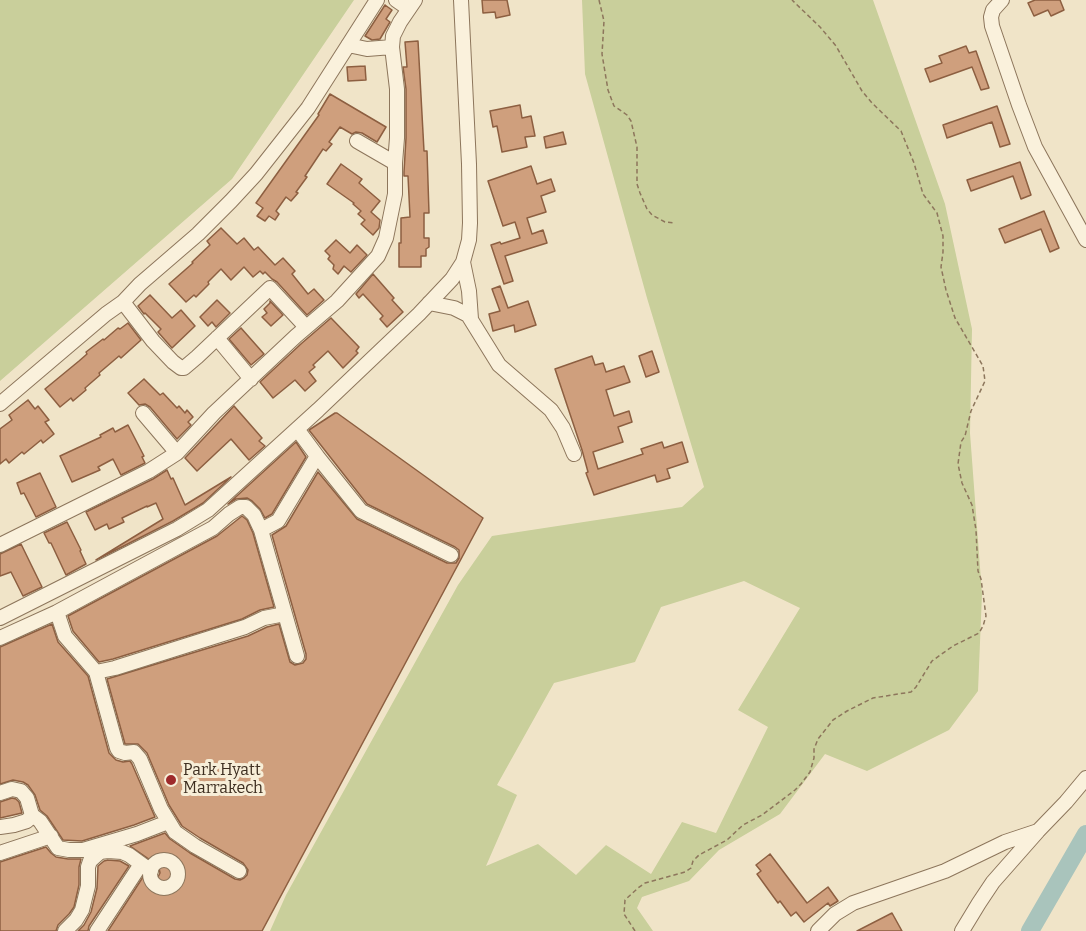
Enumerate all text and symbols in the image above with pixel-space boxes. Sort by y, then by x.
place label: Park Hyatt Marrakech [183,761,263,799]
marker: Park Hyatt Marrakech [164,773,178,787]

